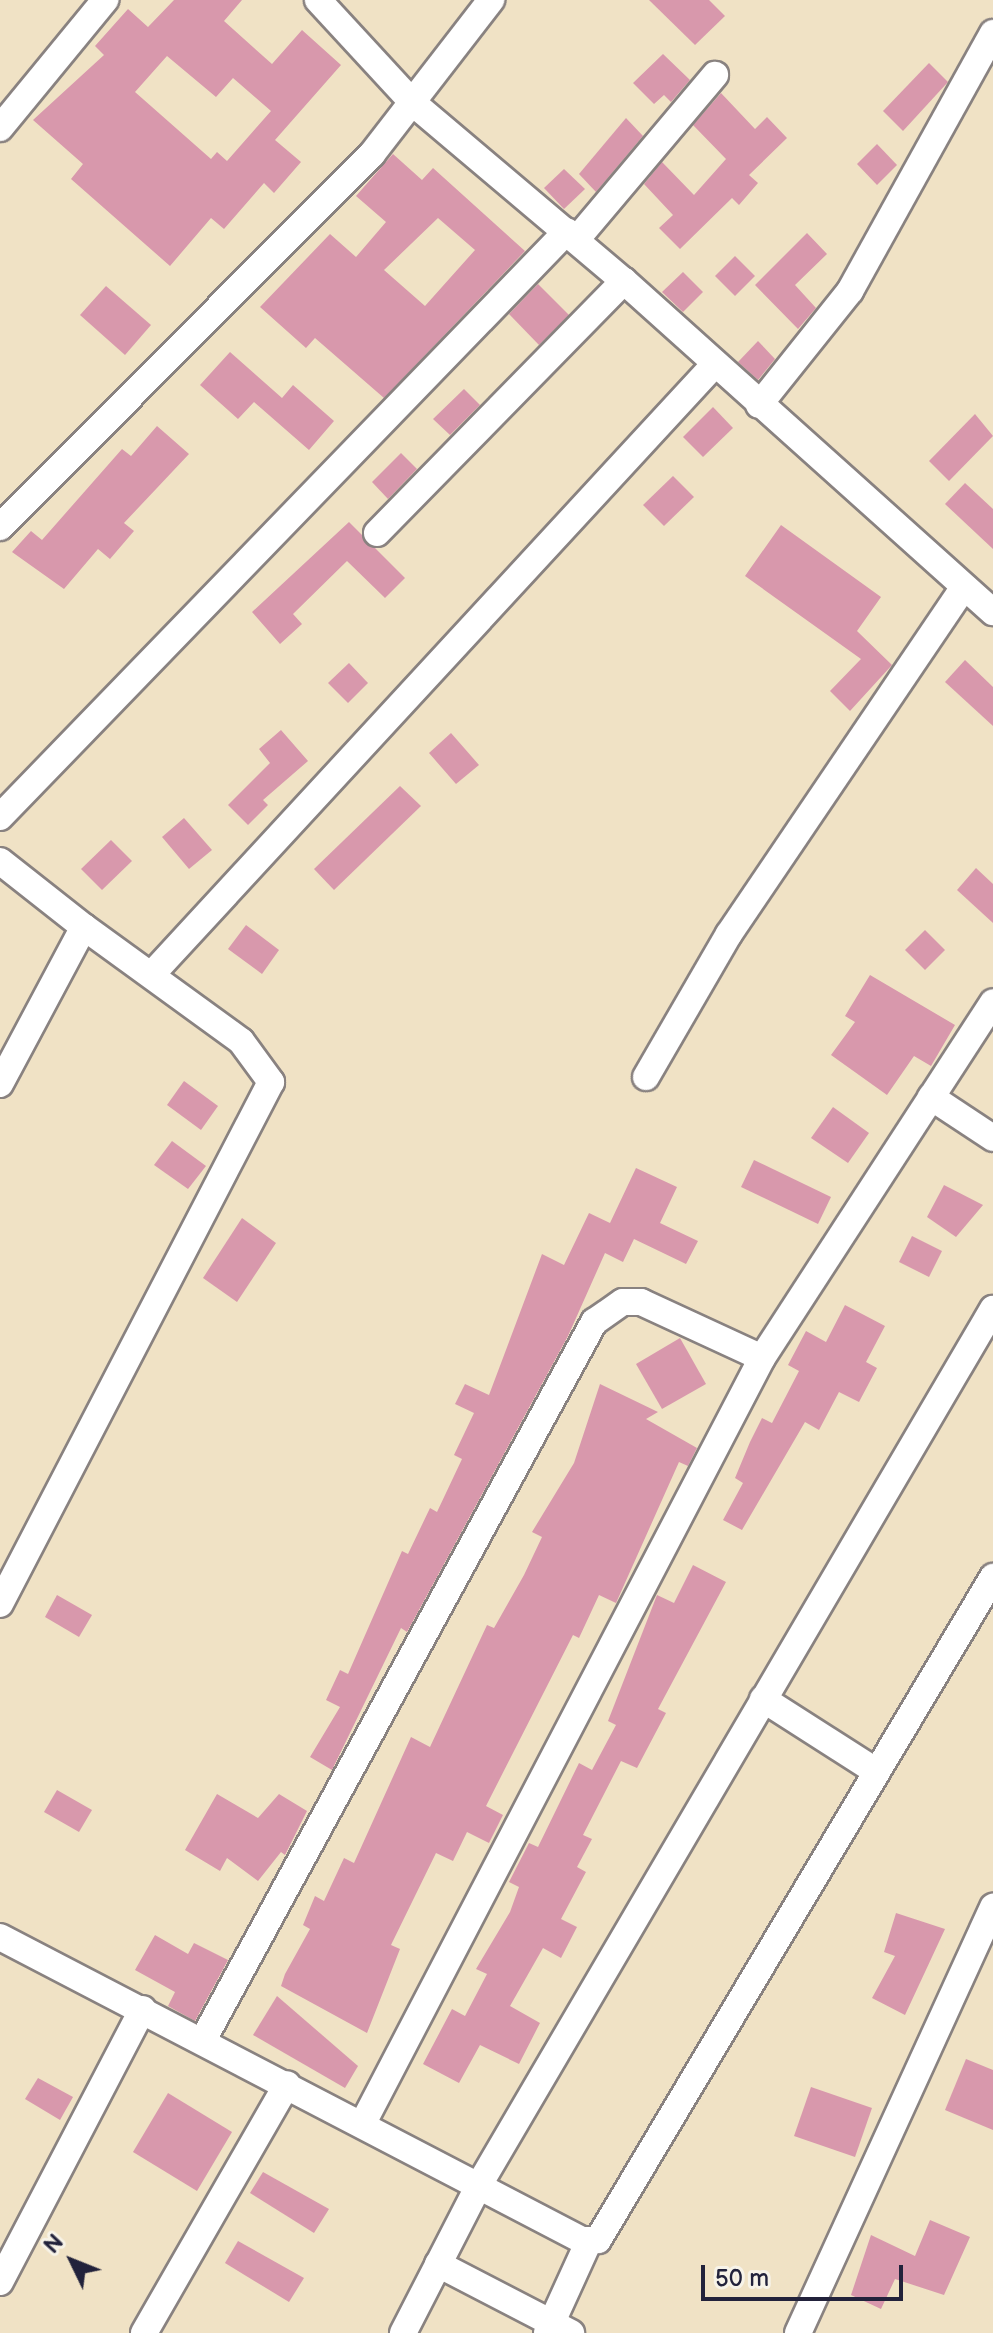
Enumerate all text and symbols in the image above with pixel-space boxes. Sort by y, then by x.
north arrow [32,2221,112,2301]
text: N [39,2229,70,2260]
scale bar [705,2249,907,2299]
text: 50 m [715,2264,769,2293]

